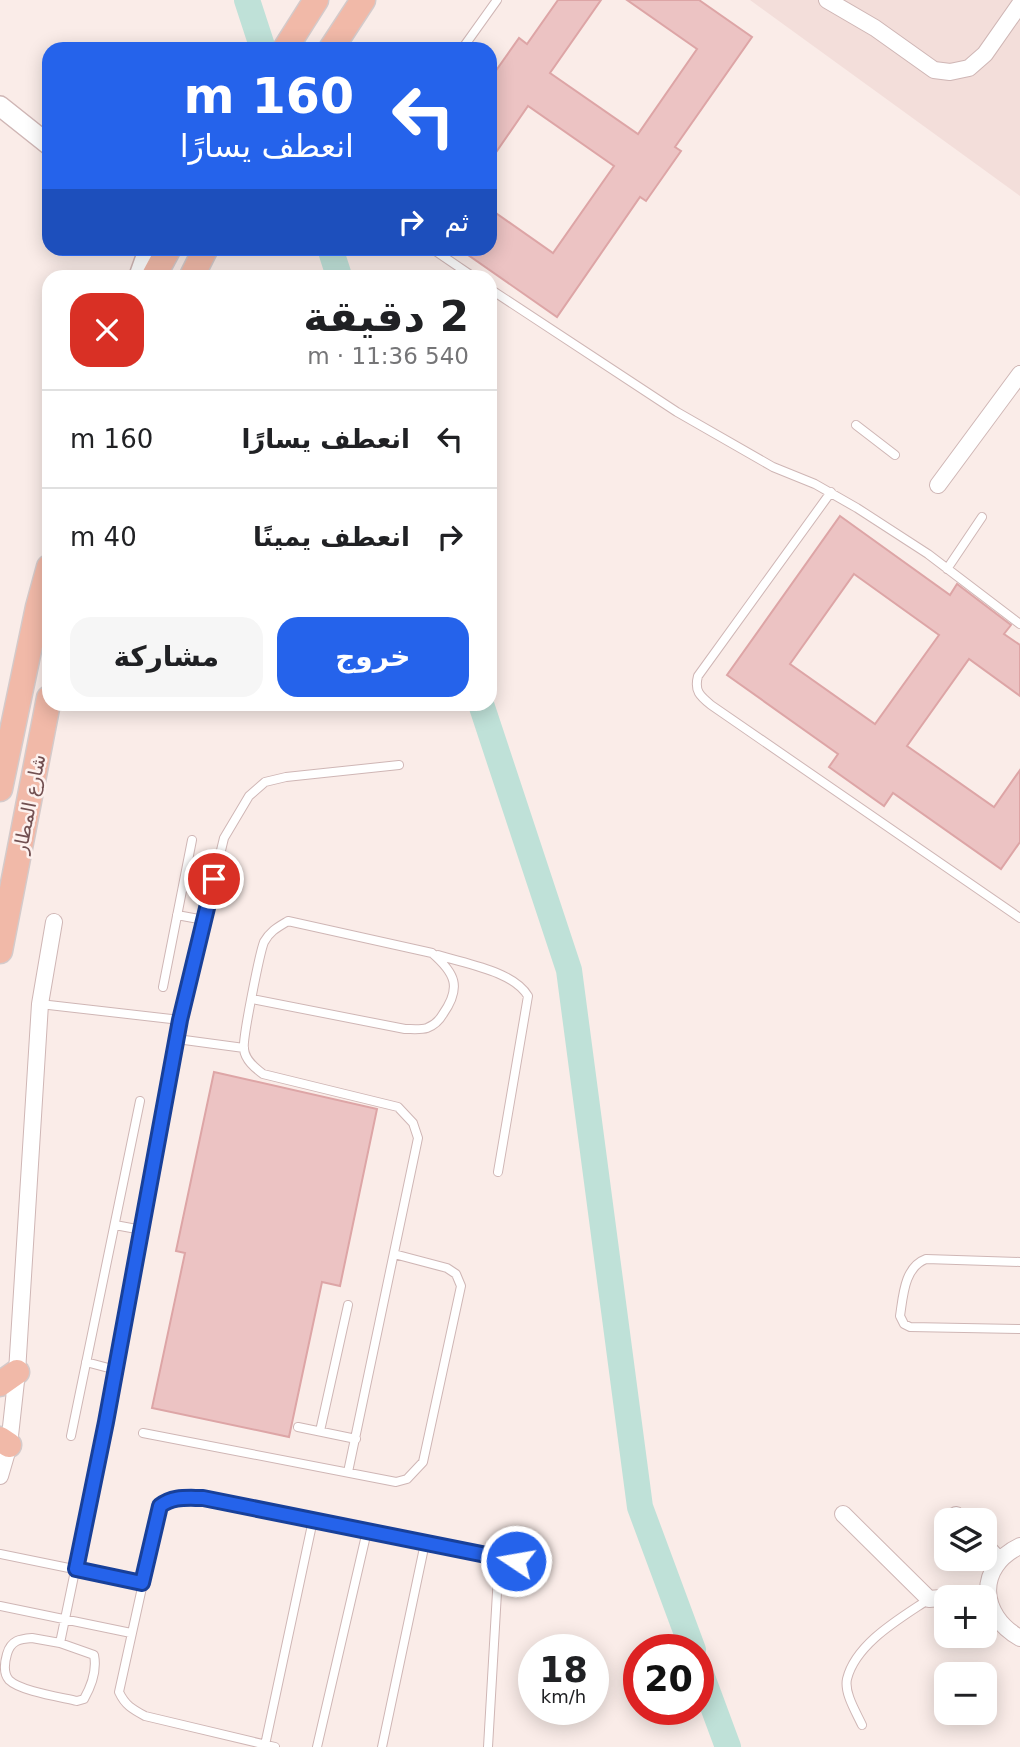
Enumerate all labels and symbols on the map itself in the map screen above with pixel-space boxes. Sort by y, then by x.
street label: شارع المطار [8,752,50,857]
pin [184,849,244,909]
position arrow [479,1524,553,1598]
speed limit sign: 20 [623,1634,714,1725]

